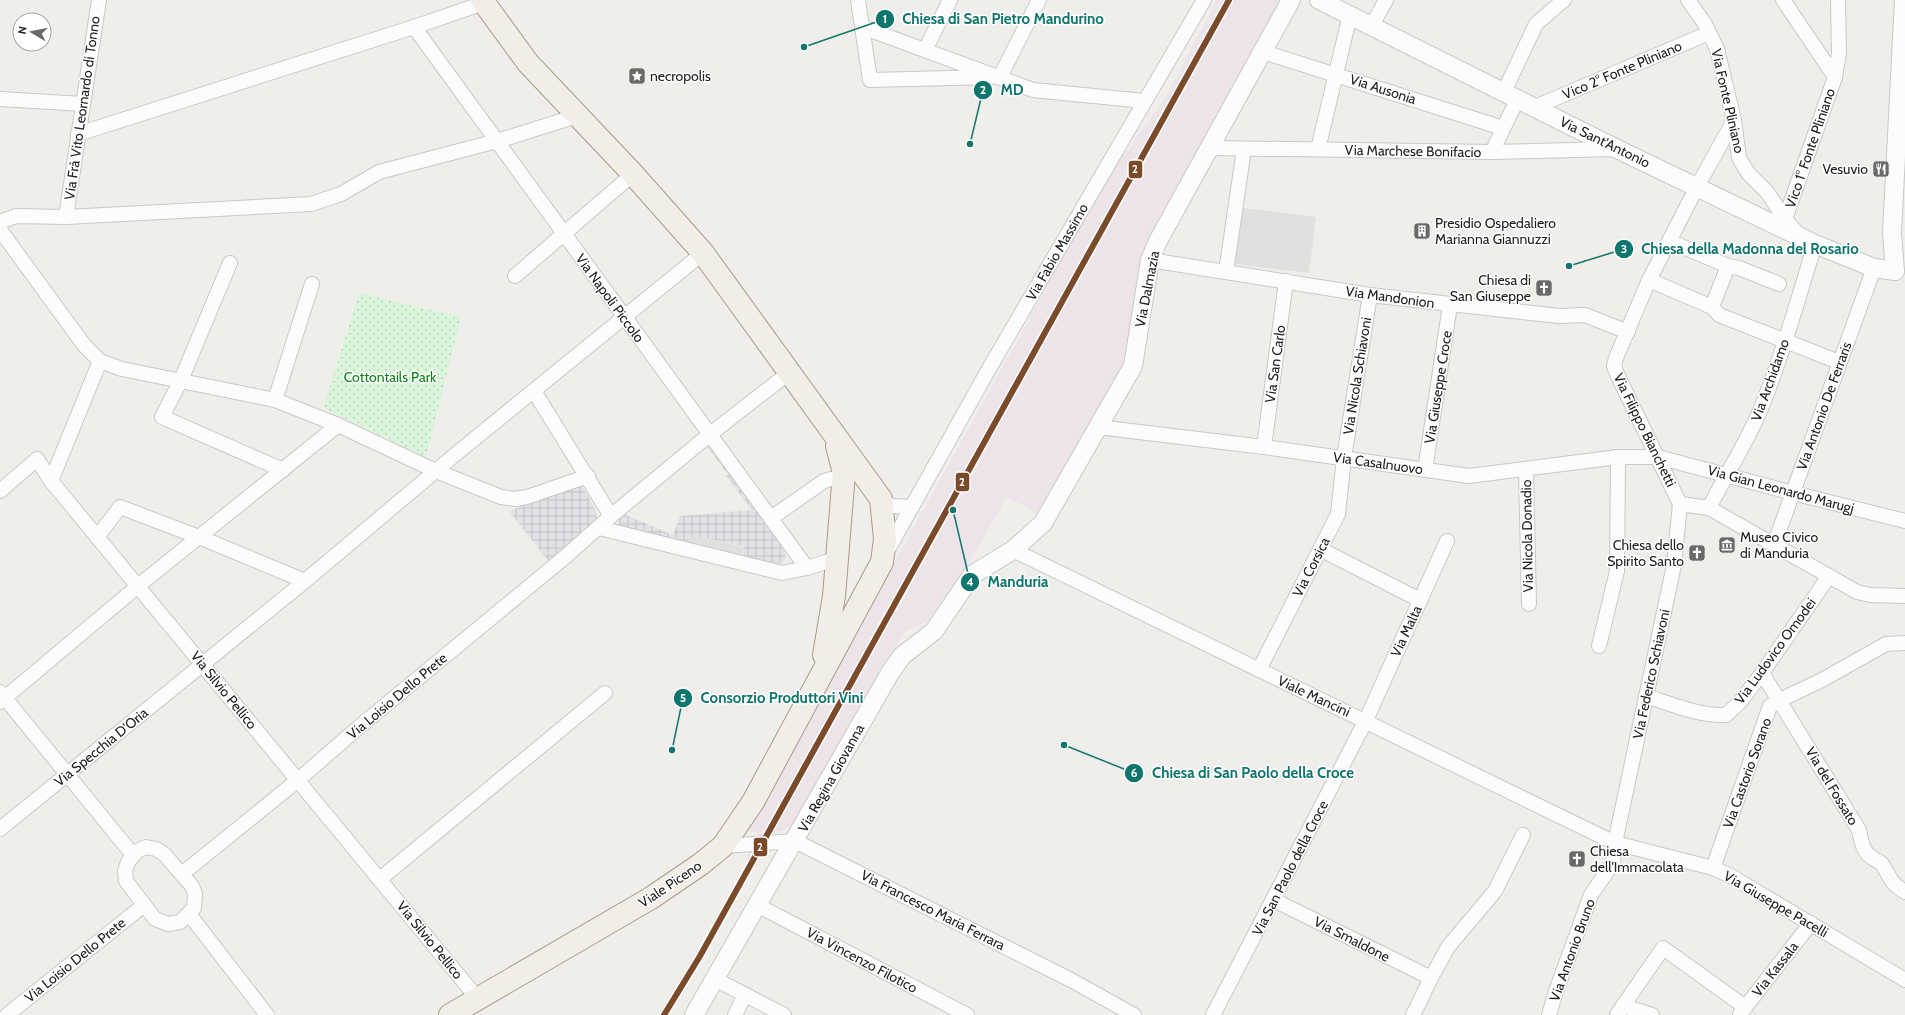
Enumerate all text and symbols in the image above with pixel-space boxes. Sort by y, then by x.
callout: Chiesa di San Pietro Mandurino [875,5,1112,32]
text: Chiesa di San Pietro Mandurino [902,10,1104,28]
text: 1 [883,11,887,26]
north arrow [12,12,52,52]
street label: Via Frà Vito Leornardo di Tonno [60,15,104,201]
text: N [15,25,30,35]
street label: Vico 2° Fonte Pliniano [1559,37,1685,103]
street label: Via Fonte Pliniano [1707,47,1749,155]
place icon: necropolis [627,66,647,86]
place label: necropolis [650,67,711,85]
street label: Via Ausonia [1348,70,1419,108]
callout: MD [973,76,1032,103]
text: MD [1000,81,1024,99]
text: 2 [980,82,986,97]
street label: Vico 1° Fonte Pliniano [1781,86,1839,210]
street label: Via Sant'Antonio [1557,112,1653,172]
street label: Via Marchese Bonifacio [1345,141,1482,161]
restaurant icon: Vesuvio [1871,159,1891,179]
line badge: 2 [1128,160,1143,179]
place label: Vesuvio [1822,160,1868,178]
text: 2 [1132,162,1138,176]
street label: Via Fabio Massimo [1022,200,1092,304]
place label: Presidio Ospedaliero Marianna Giannuzzi [1435,214,1556,248]
building icon: Presidio Ospedaliero Marianna Giannuzzi [1412,221,1432,241]
callout: Chiesa della Madonna del Rosario [1614,235,1867,262]
text: Chiesa della Madonna del Rosario [1641,240,1859,258]
text: 3 [1621,241,1627,256]
street label: Via Dalmazia [1131,249,1163,329]
street label: Via Napoli Piccolo [572,250,648,346]
place label: Chiesa di San Giuseppe [1450,271,1531,305]
church icon: Chiesa di San Giuseppe [1534,278,1554,298]
street label: Via Mandonion [1344,282,1436,312]
street label: Via Nicola Schiavoni [1339,316,1375,436]
street label: Via San Carlo [1261,324,1289,404]
street label: Via Giuseppe Croce [1420,329,1456,445]
street label: Via Archidamo [1747,336,1793,424]
street label: Via Antonio De Ferraris [1792,339,1856,473]
park label: Cottontails Park [344,368,437,386]
street label: Via Filippo Bianchetti [1610,370,1680,490]
street label: Via Casalnuovo [1332,448,1424,478]
street label: Via Gian Leonardo Marugj [1706,461,1856,517]
line badge: 2 [955,472,970,492]
text: 2 [959,475,965,489]
street label: Via Nicola Donadio [1517,479,1537,592]
place label: Museo Civico di Manduria [1740,528,1818,562]
street label: Via Corsica [1288,534,1334,600]
museum icon: Museo Civico di Manduria [1717,535,1737,555]
place label: Chiesa dello Spirito Santo [1607,536,1684,570]
church icon: Chiesa dello Spirito Santo [1687,543,1707,563]
callout: Manduria [960,569,1057,596]
text: Manduria [987,573,1049,591]
text: 4 [966,574,974,589]
street label: Via Ludovico Omodei [1730,594,1820,708]
street label: Via Malta [1386,602,1426,660]
street label: Via Federico Schiavoni [1628,607,1674,740]
street label: Via Silvio Pellico [187,647,261,733]
street label: Via Loisio Dello Prete [343,649,451,743]
street label: Viale Mancini [1275,671,1353,721]
callout: Consorzio Produttori Vini [673,684,872,711]
text: Consorzio Produttori Vini [701,689,863,707]
text: 5 [680,690,686,705]
street label: Via Specchia D'Oria [50,703,152,790]
street label: Via Castorio Sorano [1719,715,1775,831]
street label: Via Regina Giovanna [794,720,868,835]
street label: Via del Fossato [1802,744,1863,829]
callout: Chiesa di San Paolo della Croce [1124,759,1362,786]
text: Chiesa di San Paolo della Croce [1152,764,1354,782]
text: 6 [1131,765,1138,780]
street label: Via San Paolo della Croce [1248,797,1332,939]
line badge: 2 [753,837,768,857]
text: 2 [757,840,763,854]
place label: Chiesa dell'Immacolata [1590,842,1684,876]
church icon: Chiesa dell'Immacolata [1567,849,1587,869]
street label: Viale Piceno [635,856,705,912]
street label: Via Francesco Maria Ferrara [858,866,1008,954]
street label: Via Giuseppe Pacelli [1720,867,1832,941]
street label: Via Antonio Bruno [1545,896,1599,1004]
street label: Via Silvio Pellico [393,897,467,983]
street label: Via Smaldone [1311,912,1393,966]
street label: Via Loisio Dello Prete [21,914,129,1006]
street label: Via Vincenzo Filotico [803,923,921,997]
street label: Via Kassala [1748,938,1802,1000]

